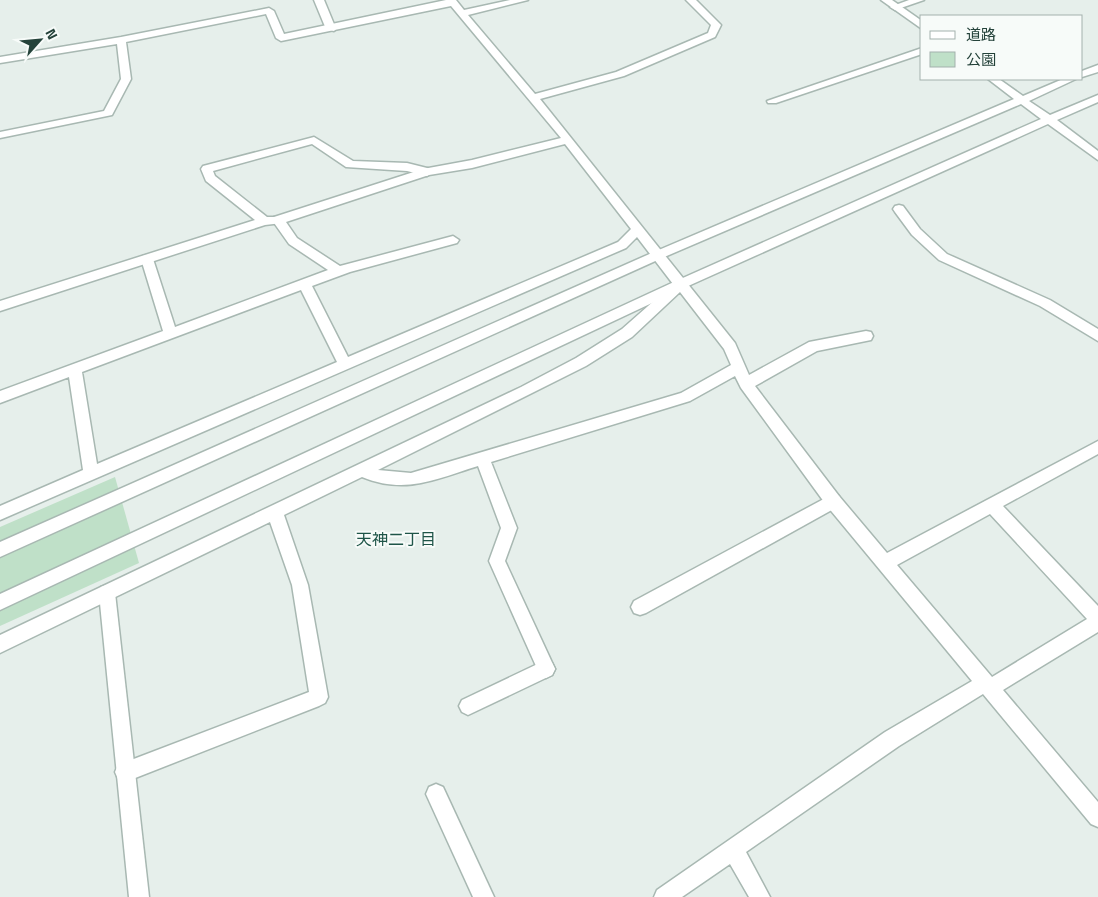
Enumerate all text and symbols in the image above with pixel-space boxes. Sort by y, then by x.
north arrow [15,15,65,65]
legend [920,15,1083,80]
text: 道路 [966,23,996,46]
text: N [40,25,64,43]
text: 公園 [966,48,996,71]
district label: 天神二丁目 [356,527,436,551]

